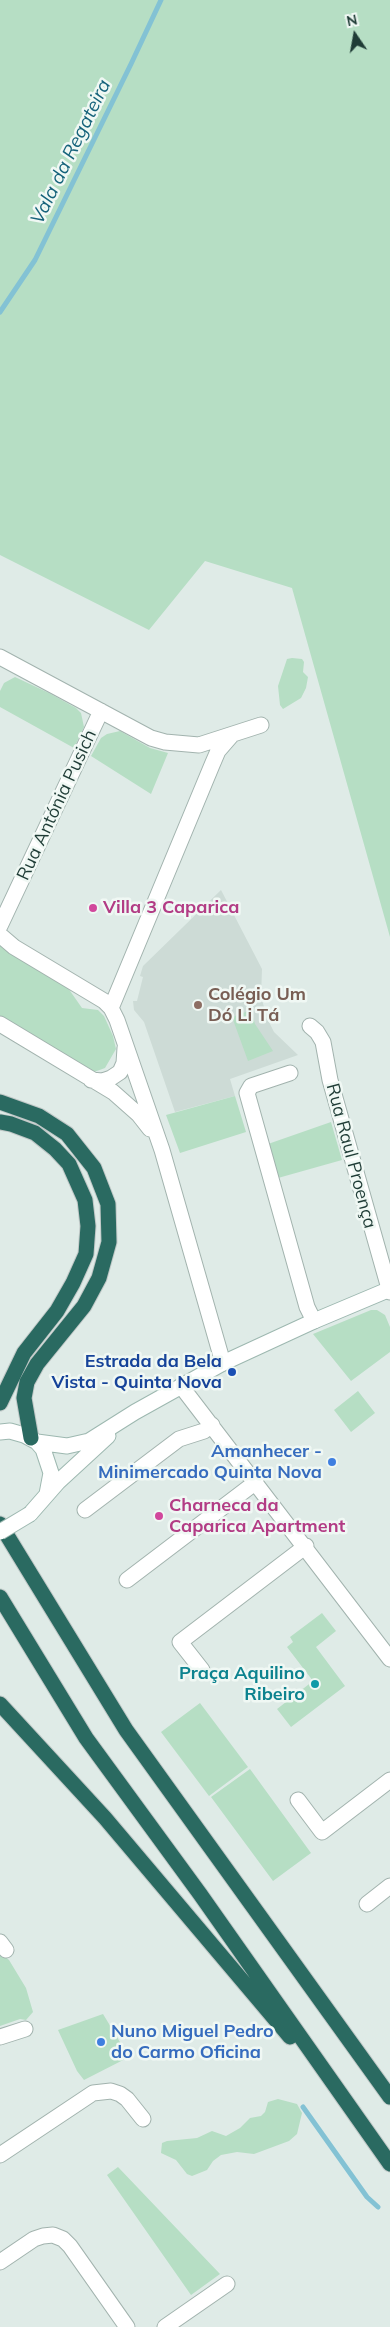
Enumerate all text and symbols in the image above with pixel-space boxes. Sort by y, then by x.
north arrow [330,10,380,60]
text: N [345,10,359,30]
water label: Vala da Regateira [26,76,116,228]
street label: Rua Antónia Pusich [13,726,101,884]
place label: Villa 3 Caparica [103,897,239,919]
marker: Villa 3 Caparica [87,902,99,914]
place label: Colégio Um Dó Li Tá [208,984,306,1026]
marker: Colégio Um Dó Li Tá [192,999,204,1011]
street label: Rua Raul Proença [321,1081,381,1231]
place label: Estrada da Bela Vista - Quinta Nova [51,1351,222,1394]
marker: Estrada da Bela Vista - Quinta Nova [226,1366,238,1378]
place label: Amanhecer - Minimercado Quinta Nova [98,1441,322,1484]
marker: Amanhecer - Minimercado Quinta Nova [326,1456,338,1468]
place label: Charneca da Caparica Apartment [169,1495,345,1538]
marker: Charneca da Caparica Apartment [153,1510,165,1522]
place label: Praça Aquilino Ribeiro [179,1663,305,1706]
marker: Praça Aquilino Ribeiro [309,1678,321,1690]
place label: Nuno Miguel Pedro do Carmo Oficina [111,2021,274,2064]
marker: Nuno Miguel Pedro do Carmo Oficina [95,2036,107,2048]

